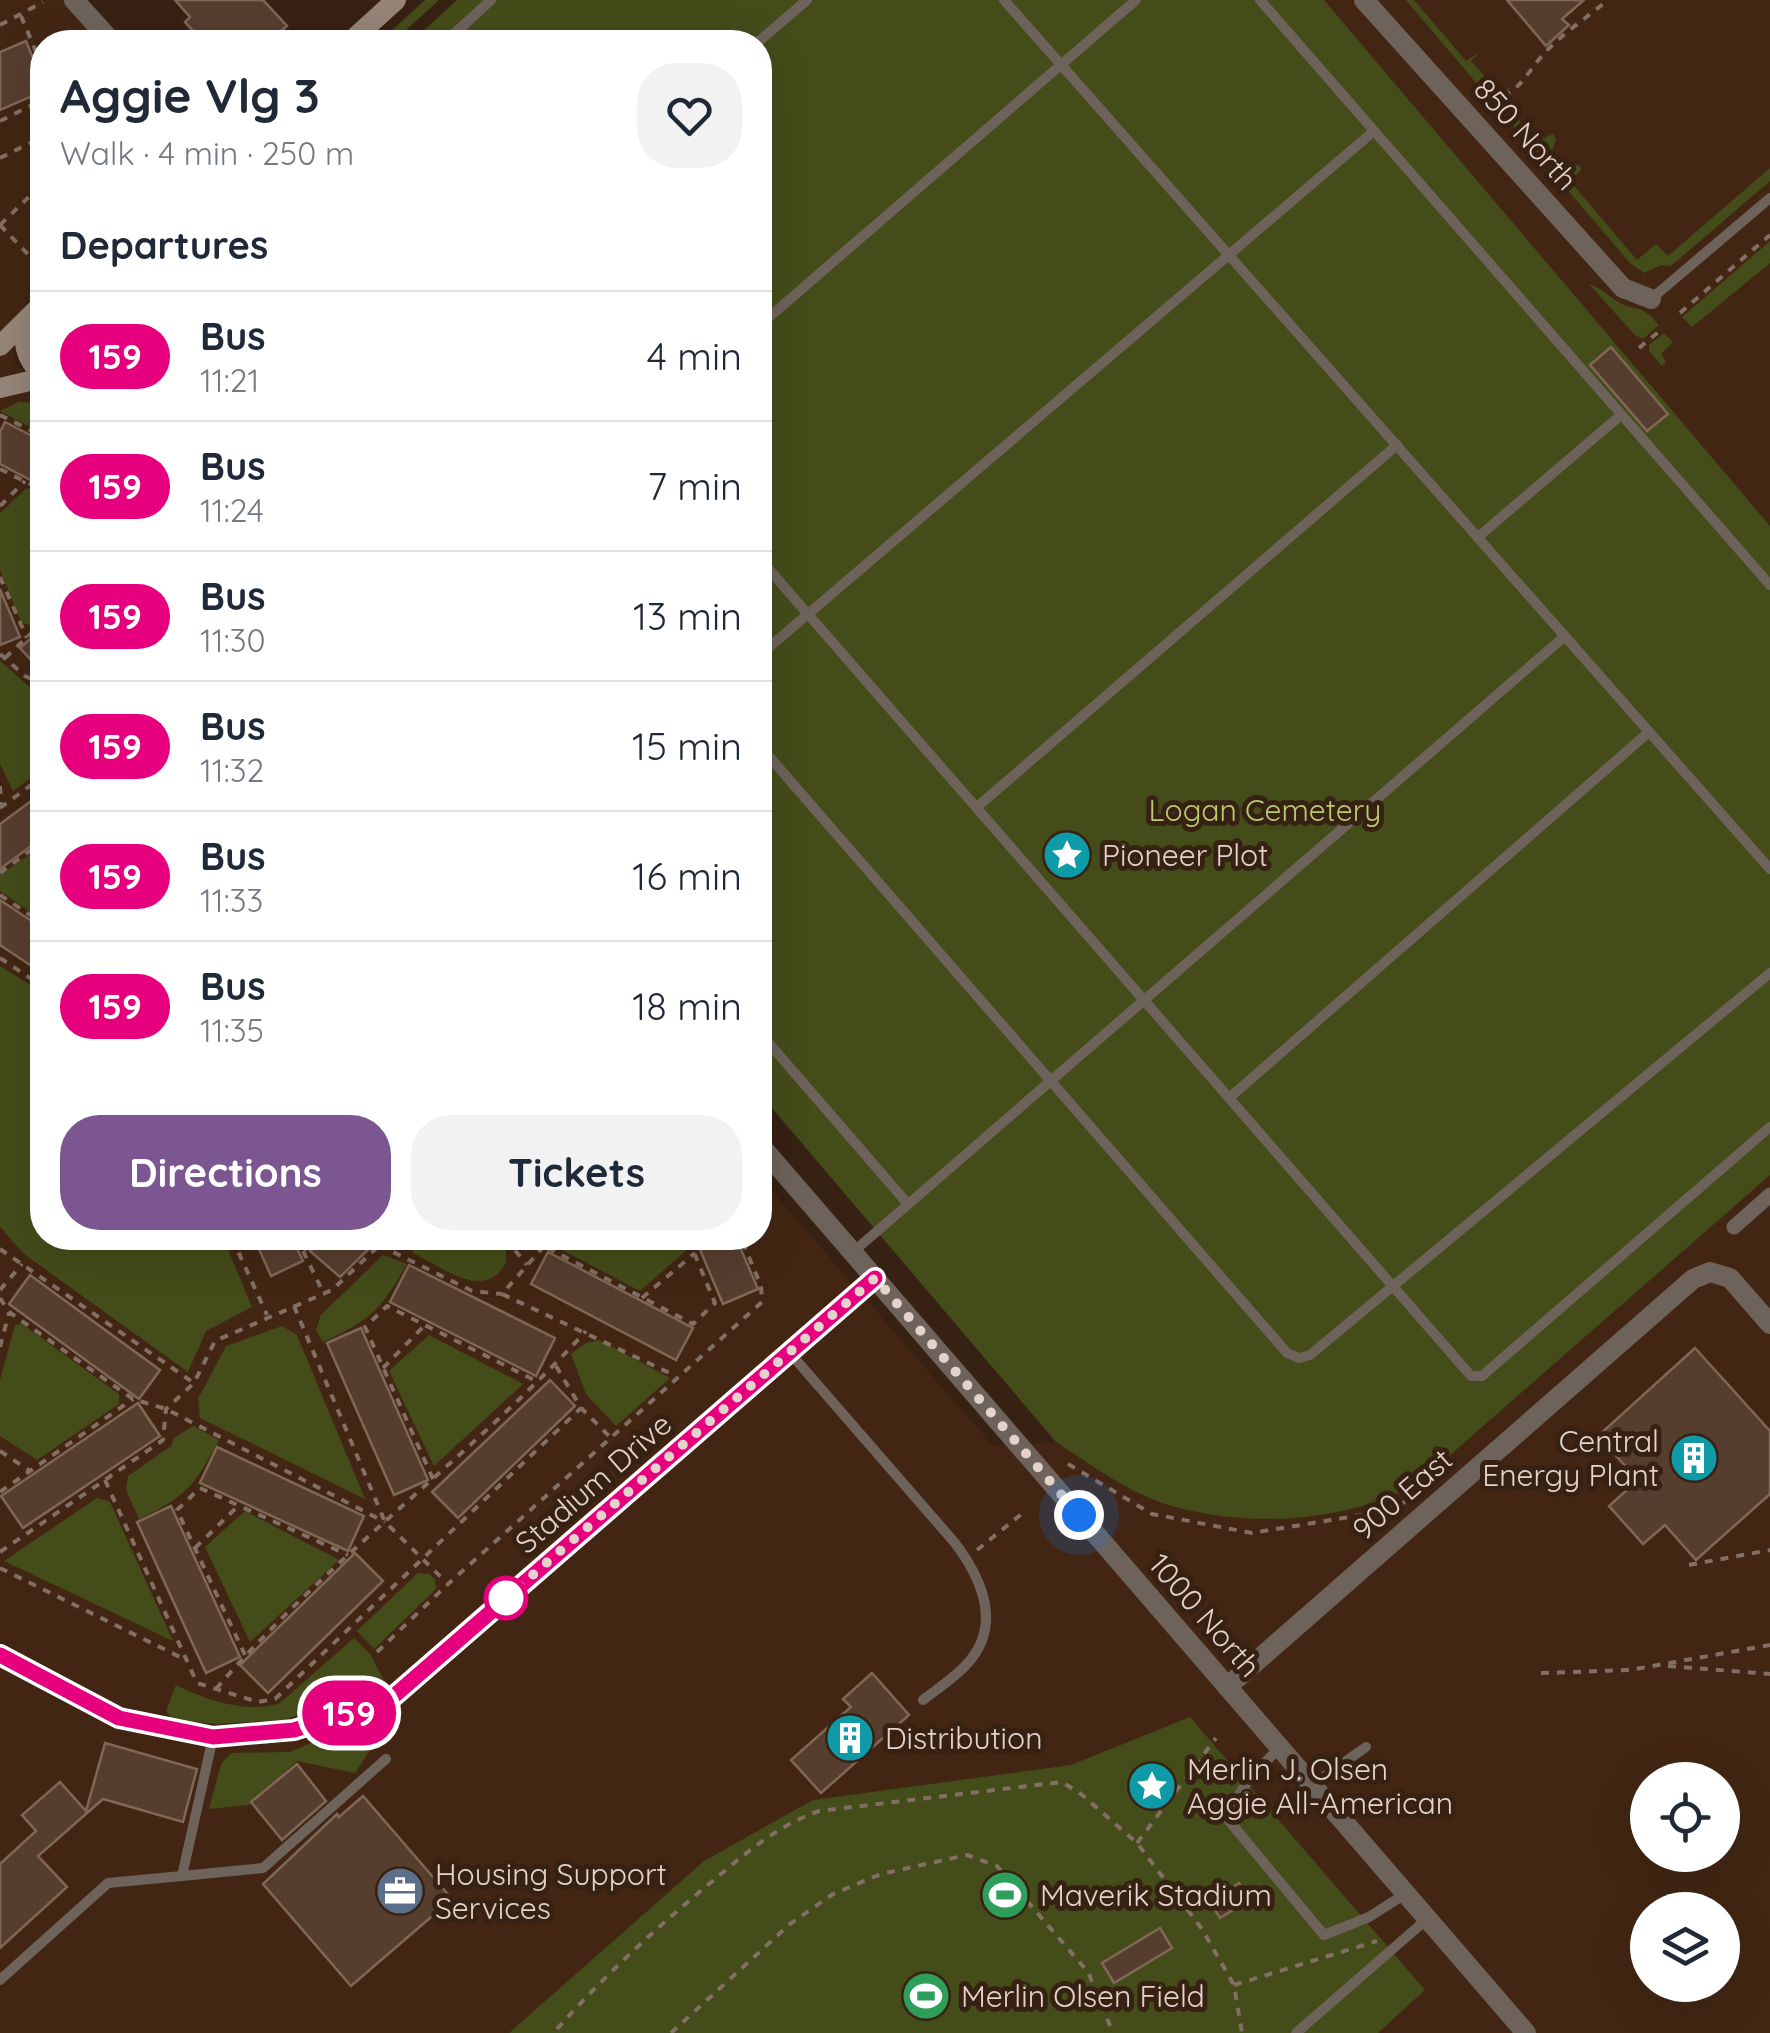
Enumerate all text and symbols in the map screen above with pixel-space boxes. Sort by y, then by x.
button: heart [637,63,742,168]
text: Aggie Vlg 3 [60,65,320,125]
street label: 850 North [1466,70,1586,198]
text: Walk · 4 min · 250 m [60,133,354,173]
text: Departures [60,221,268,269]
text: Bus [200,312,266,360]
text: 4 min [647,332,742,380]
text: 159 [88,334,142,378]
text: 11:21 [200,360,259,400]
text: Bus [200,442,266,490]
text: 7 min [647,462,742,510]
text: 159 [88,464,142,508]
text: 11:24 [200,490,264,530]
text: Bus [200,572,266,620]
text: 13 min [633,592,742,640]
text: 159 [88,594,142,638]
text: 11:30 [200,620,265,660]
text: Bus [200,702,266,750]
text: 15 min [632,722,742,770]
text: 159 [88,724,142,768]
text: 11:32 [200,750,264,790]
park label: Logan Cemetery [1149,791,1381,829]
place icon: Pioneer Plot [1041,829,1093,881]
text: Bus [200,832,266,880]
place label: Pioneer Plot [1102,836,1268,874]
text: 16 min [632,852,742,900]
text: 159 [88,854,142,898]
text: 11:33 [200,880,263,920]
text: Bus [200,962,266,1010]
text: 18 min [632,982,742,1030]
text: 159 [88,984,142,1028]
text: 11:35 [200,1010,264,1050]
button: Directions [60,1115,391,1230]
button: Tickets [411,1115,742,1230]
street label: Stadium Drive [507,1405,679,1561]
place label: Central Energy Plant [1482,1422,1659,1494]
building icon: Central Energy Plant [1668,1432,1720,1484]
street label: 900 East [1344,1440,1460,1548]
your location [1054,1490,1104,1540]
street label: 1000 North [1141,1545,1269,1685]
unlabelled marker [485,1577,527,1619]
line badge: 159 [292,1680,406,1746]
text: 159 [322,1691,376,1735]
building icon: Distribution [824,1712,876,1764]
place label: Distribution [885,1719,1043,1757]
place label: Merlin J. Olsen Aggie All-American [1187,1750,1453,1822]
place icon: Merlin J. Olsen Aggie All-American [1126,1760,1178,1812]
map controls [1630,1762,1740,2002]
button: locate [1630,1762,1740,1872]
place label: Housing Support Services [435,1855,667,1927]
office icon: Housing Support Services [374,1865,426,1917]
sports icon: Maverik Stadium [979,1869,1031,1921]
place label: Maverik Stadium [1040,1876,1272,1914]
button: layers [1630,1892,1740,2002]
sports icon: Merlin Olsen Field [900,1970,952,2022]
place label: Merlin Olsen Field [961,1977,1205,2015]

